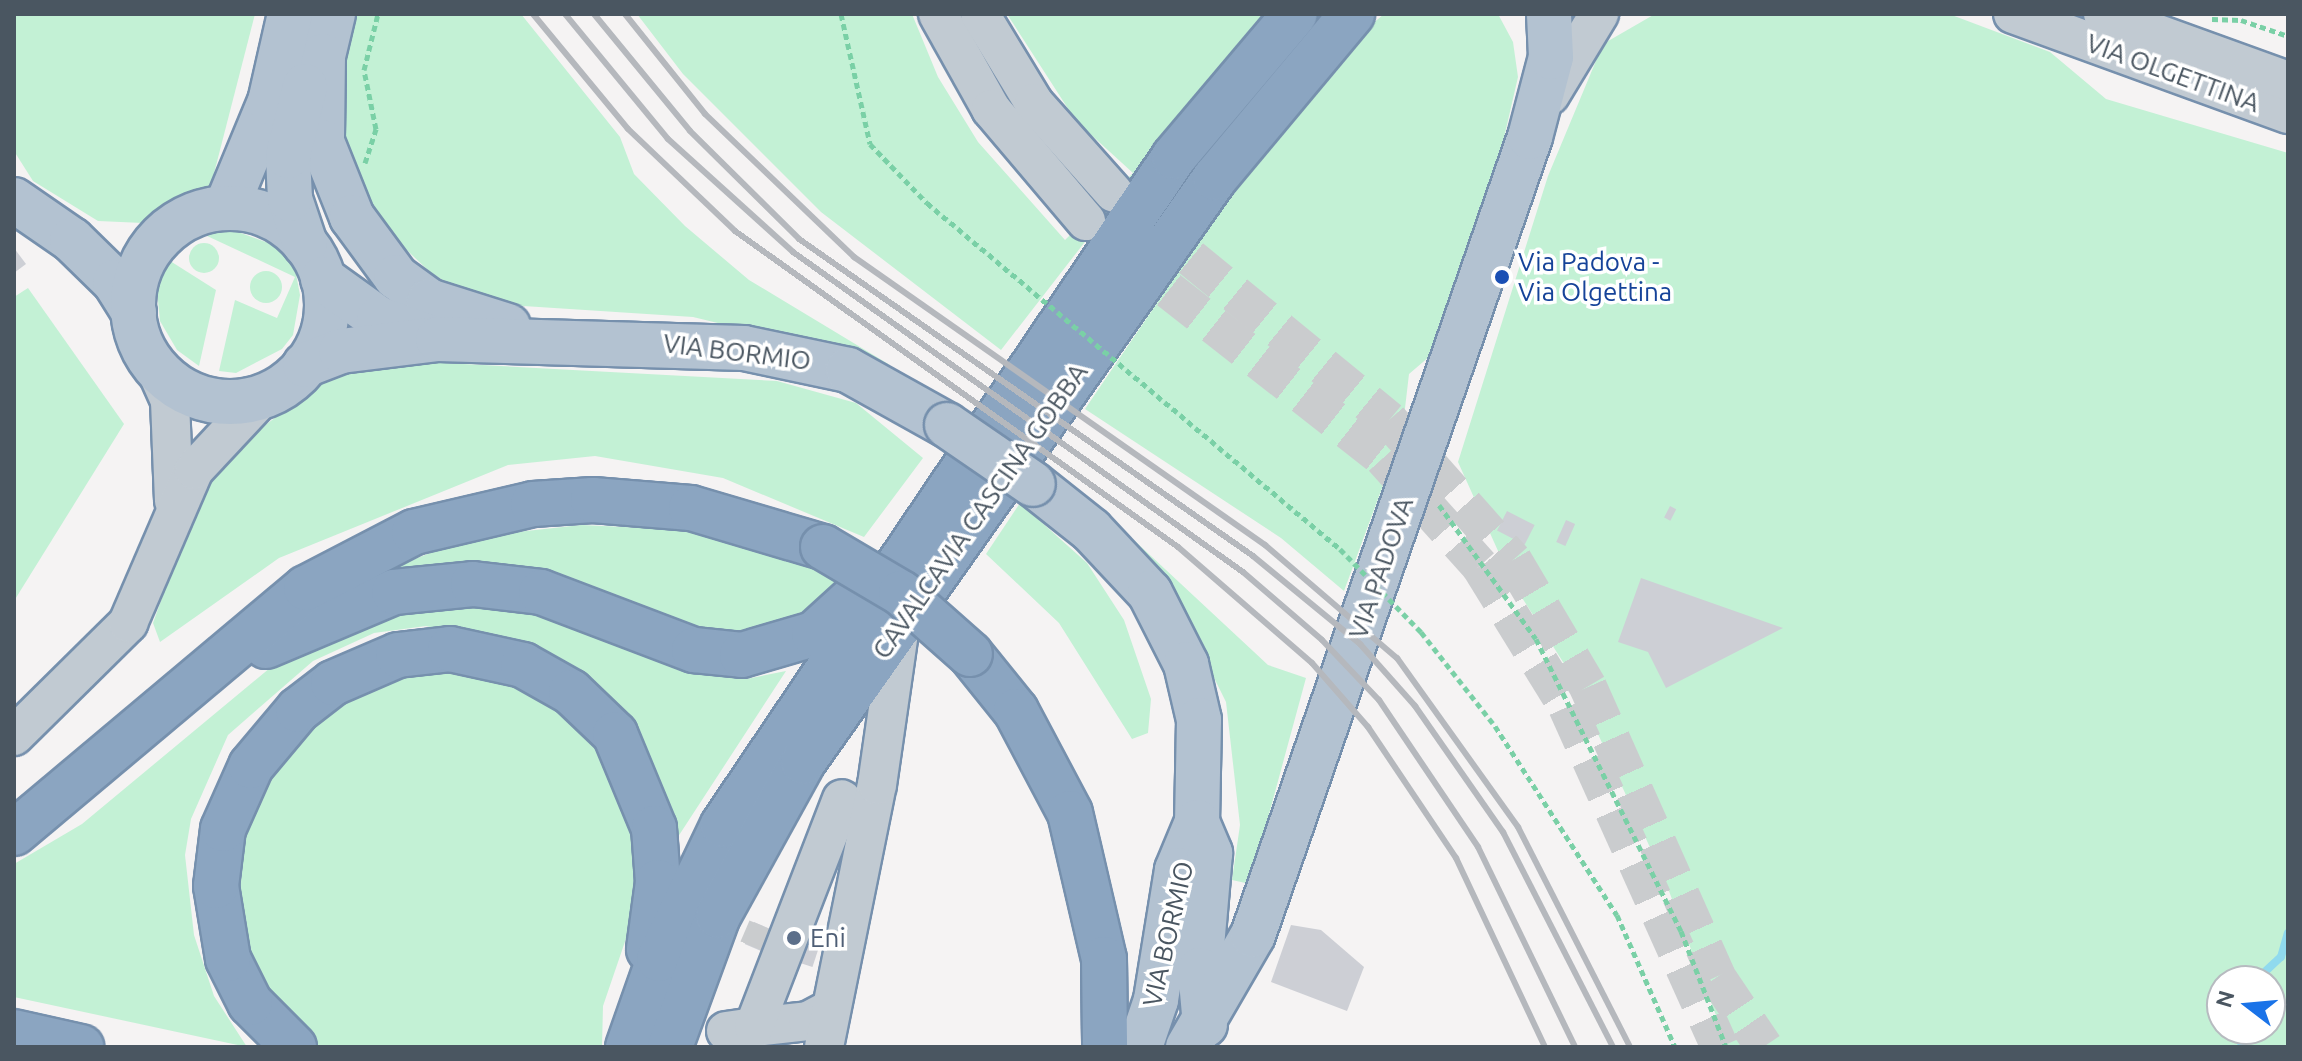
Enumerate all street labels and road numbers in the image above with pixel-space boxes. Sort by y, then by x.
street label: VIA OLGETTINA [2082,27,2264,119]
street label: VIA BORMIO [661,327,813,377]
street label: CAVALCAVIA CASCINA GOBBA [866,357,1094,665]
street label: VIA PADOVA [1342,493,1420,643]
street label: VIA BORMIO [1136,858,1200,1010]

